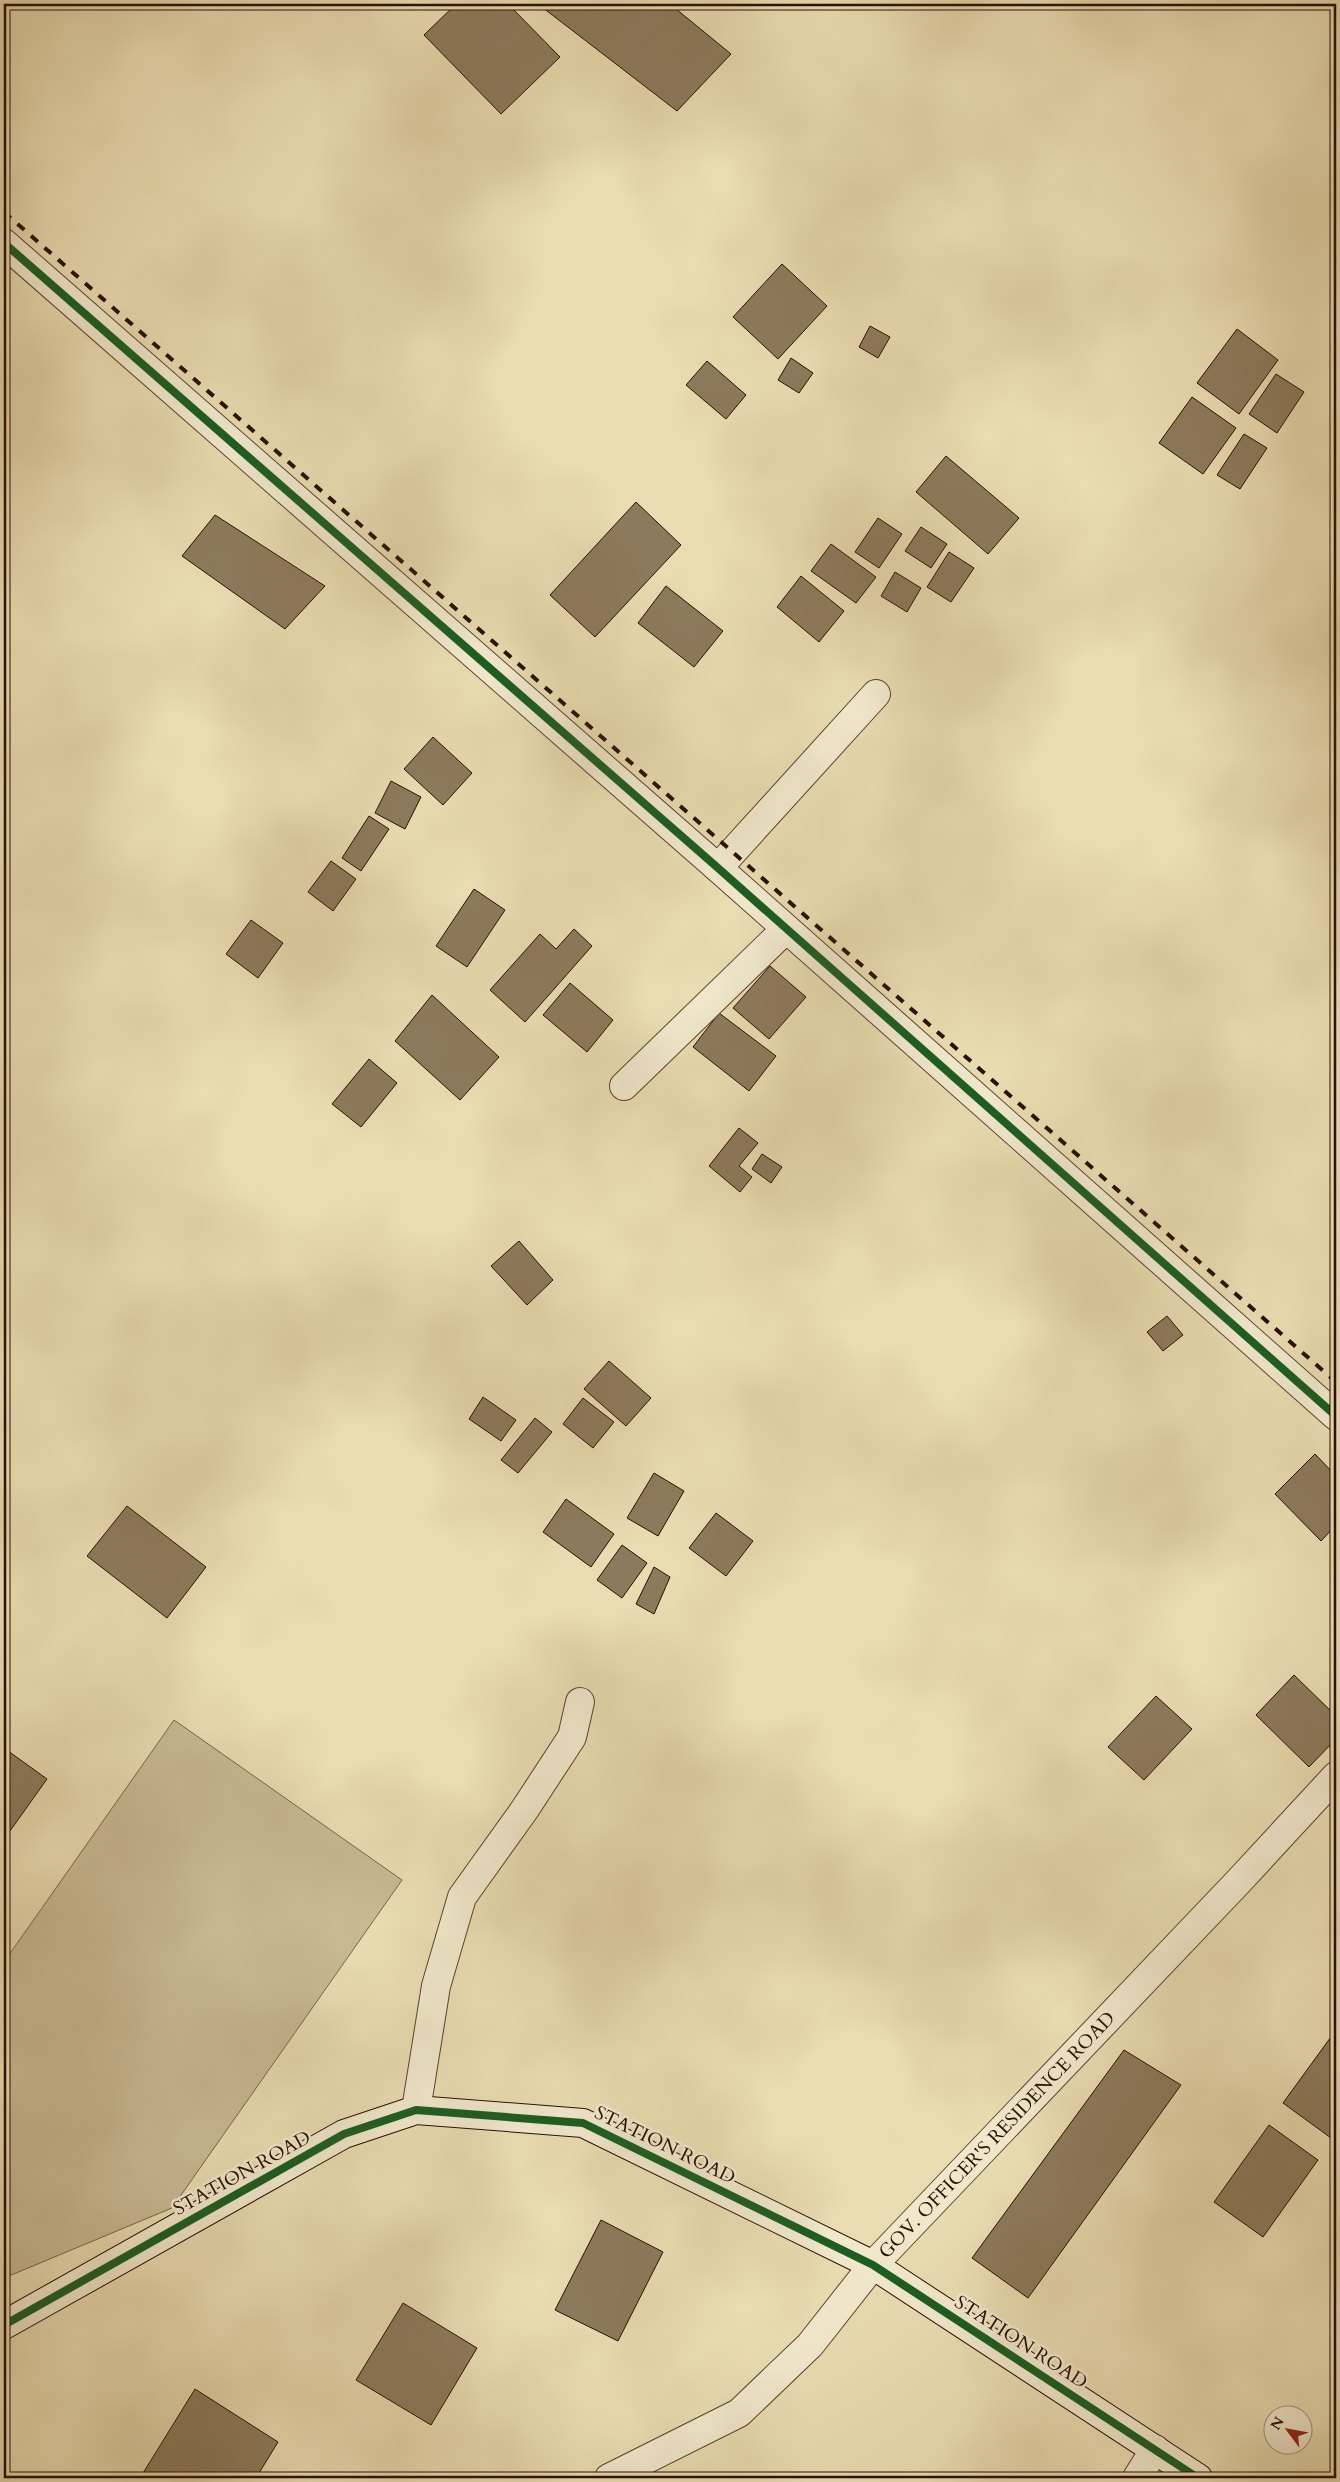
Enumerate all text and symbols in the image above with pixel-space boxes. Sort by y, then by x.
street label: GOV. OFFICER'S RESIDENCE ROAD [873,2006,1121,2264]
street label: STATION ROAD [590,2100,740,2190]
street label: STATION ROAD [168,2124,316,2222]
street label: STATION ROAD [949,2289,1093,2395]
north arrow [1262,2404,1312,2454]
text: N [1266,2413,1289,2434]

